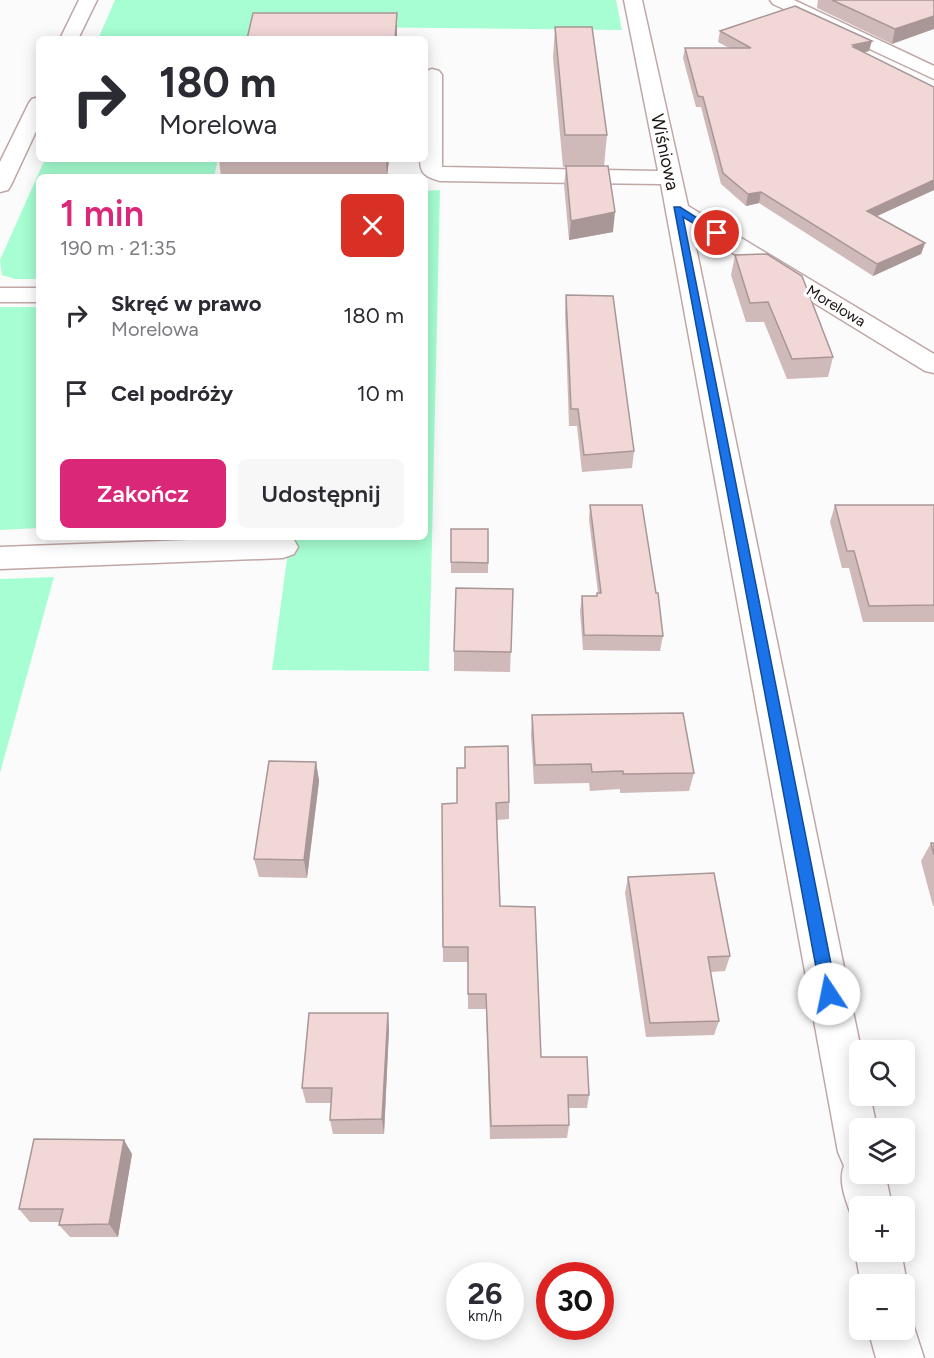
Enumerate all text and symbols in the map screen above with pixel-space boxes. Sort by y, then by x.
text: 180 m [159,57,276,108]
icon: right [60,60,138,138]
text: Morelowa [159,108,277,141]
street label: Wiśniowa [646,112,684,192]
text: 1 min [60,192,144,235]
button: close [341,194,404,257]
pin [691,207,742,258]
icon: arrive [700,216,733,249]
text: 190 m · 21:35 [60,236,176,260]
street label: Morelowa [803,281,869,331]
text: Skręć w prawo [111,290,261,317]
icon: right [60,299,93,332]
text: 180 m [343,302,404,329]
text: Morelowa [111,317,199,341]
icon: arrive [60,377,93,410]
text: Cel podróży [111,380,233,407]
text: 10 m [357,380,404,407]
button: Zakończ [60,459,226,528]
button: Udostępnij [238,459,404,528]
position arrow [797,962,861,1026]
map controls [849,1040,915,1340]
button: search [849,1040,915,1106]
button: layers [849,1118,915,1184]
button: + [849,1196,915,1262]
speed limit sign: 30 [536,1262,614,1340]
button: − [849,1274,915,1340]
text: 26 [468,1275,502,1312]
text: km/h [468,1307,502,1325]

